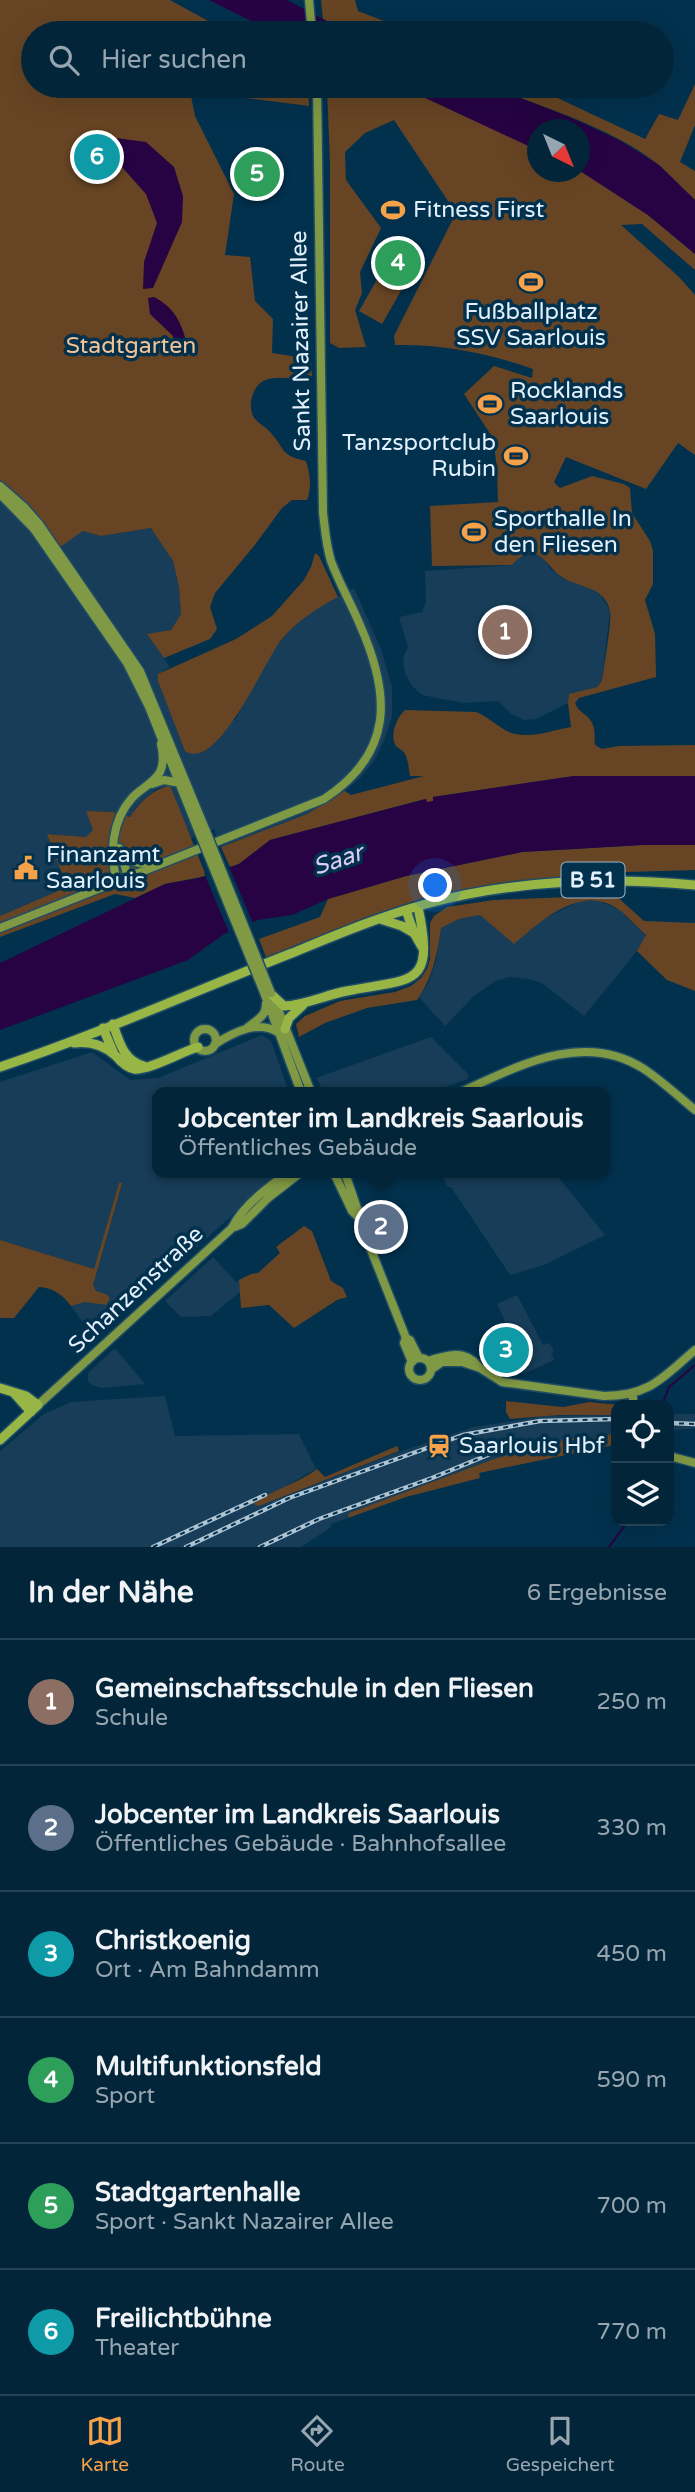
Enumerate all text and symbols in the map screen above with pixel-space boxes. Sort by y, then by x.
search box [21,21,674,98]
icon: search [45,41,83,79]
text: Hier suchen [101,44,247,75]
north arrow [527,119,590,182]
pin: 6 [74,131,120,183]
pin: 5 [234,148,280,200]
sports icon: Fitness First [379,196,407,224]
place label: Fitness First [413,196,545,224]
street label: Sankt Nazairer Allee [285,230,317,452]
pin: 4 [375,237,421,289]
sports icon: Fußballplatz SSV Saarlouis [517,268,545,296]
place label: Fußballplatz SSV Saarlouis [456,298,606,352]
park label: Stadtgarten [66,332,196,360]
place label: Rocklands Saarlouis [510,377,623,431]
sports icon: Rocklands Saarlouis [476,390,504,418]
place label: Tanzsportclub Rubin [342,429,496,483]
sports icon: Tanzsportclub Rubin [502,442,530,470]
place label: Sporthalle In den Fliesen [494,505,632,559]
sports icon: Sporthalle In den Fliesen [460,518,488,546]
pin: 1 [482,606,528,658]
water label: Saar [309,837,369,882]
place label: Finanzamt Saarlouis [46,841,161,895]
public building icon: Finanzamt Saarlouis [12,854,40,882]
road number: B 51 [562,862,624,898]
your location [418,868,452,902]
popup [152,1087,610,1178]
text: Jobcenter im Landkreis Saarlouis [179,1103,583,1134]
text: Öffentliches Gebäude [179,1134,417,1162]
pin: 2 [358,1201,404,1253]
street label: Schanzenstraße [63,1220,209,1360]
pin: 3 [483,1324,529,1376]
map controls [611,1400,674,1526]
button: locate [611,1400,674,1463]
station icon: Saarlouis Hbf [425,1432,453,1460]
place label: Saarlouis Hbf [459,1432,605,1460]
button: layers [611,1463,674,1526]
text: In der Nähe [28,1574,194,1611]
text: 6 Ergebnisse [527,1579,667,1607]
text: Gemeinschaftsschule in den Fliesen [95,1673,534,1704]
text: 1 [44,1688,58,1716]
text: 250 m [597,1688,667,1716]
text: Schule [95,1704,168,1732]
text: Jobcenter im Landkreis Saarlouis [95,1799,500,1830]
text: 2 [44,1814,58,1842]
text: 330 m [597,1814,667,1842]
text: Öffentliches Gebäude · Bahnhofsallee [95,1830,506,1858]
text: Christkoenig [95,1925,251,1956]
text: 3 [44,1940,58,1968]
text: 450 m [597,1940,667,1968]
text: Ort · Am Bahndamm [95,1956,320,1984]
text: Multifunktionsfeld [95,2051,322,2082]
text: 4 [44,2066,58,2094]
text: 590 m [597,2066,667,2094]
text: Sport [95,2082,155,2110]
text: Stadtgartenhalle [95,2177,301,2208]
text: 5 [44,2192,58,2220]
text: 700 m [597,2192,667,2220]
text: Sport · Sankt Nazairer Allee [95,2208,394,2236]
text: Freilichtbühne [95,2303,272,2334]
text: 6 [44,2318,58,2346]
text: 770 m [597,2318,667,2346]
text: Theater [95,2334,179,2362]
tab: Karte [81,2412,129,2476]
tab: Route [290,2412,345,2476]
tab: Gespeichert [506,2412,614,2476]

